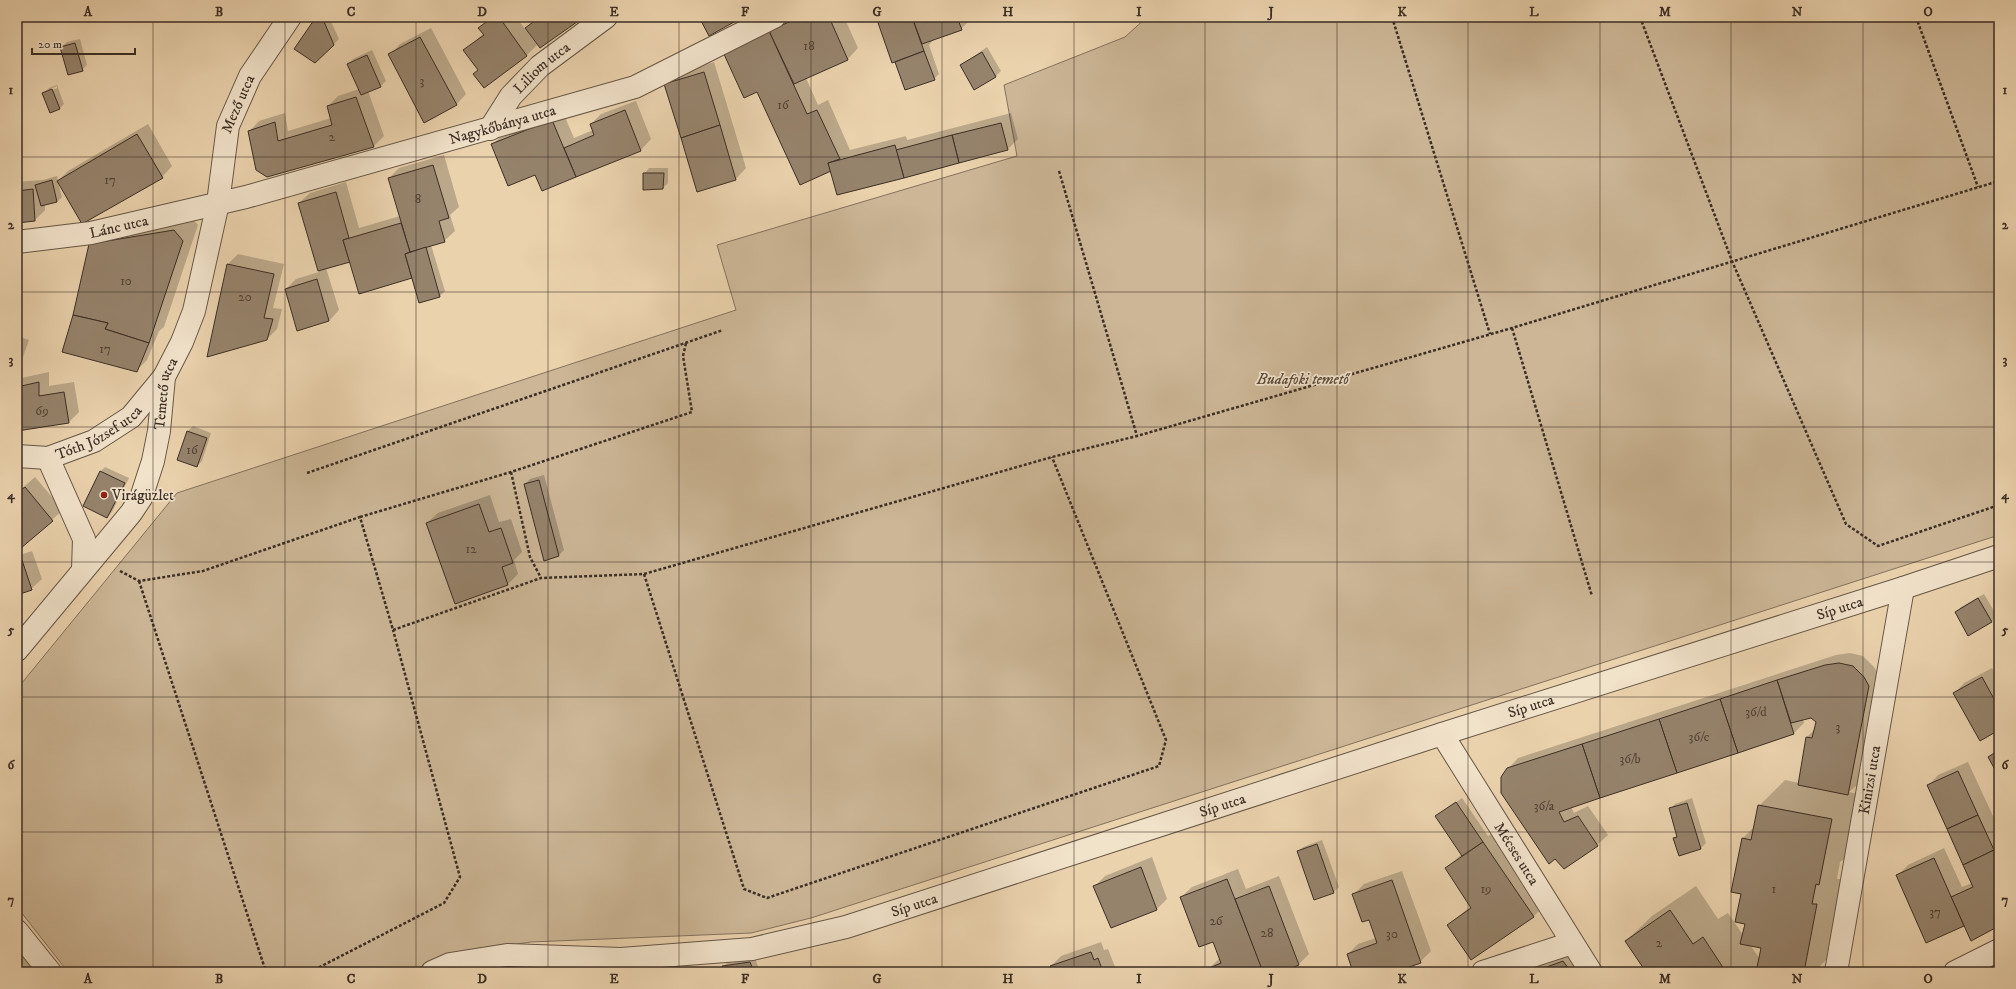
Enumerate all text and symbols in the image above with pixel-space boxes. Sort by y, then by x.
text: A [83,4,93,20]
text: B [215,4,223,20]
text: C [347,4,356,20]
text: D [477,4,487,20]
text: E [609,4,619,20]
text: F [741,4,750,20]
text: G [872,4,882,20]
text: H [1003,4,1014,20]
text: I [1136,4,1142,20]
text: J [1266,4,1274,21]
text: K [1397,4,1407,20]
text: L [1529,4,1539,20]
text: M [1659,4,1671,20]
text: N [1792,4,1803,20]
text: O [1923,4,1933,20]
scale bar [32,30,135,56]
text: 20 m [38,37,62,52]
street label: Liliom utca [509,38,575,98]
house number: 18 [803,38,815,54]
street label: Mező utca [217,71,260,136]
house number: 3 [420,73,425,89]
text: 1 [9,82,14,98]
text: 1 [2003,82,2008,98]
house number: 16 [777,97,790,113]
street label: Nagykőbánya utca [447,101,559,149]
house number: 2 [329,129,336,145]
house number: 17 [104,172,116,188]
house number: 8 [415,191,421,207]
street label: Lánc utca [88,211,151,243]
text: 2 [8,217,15,233]
text: 2 [2002,217,2009,233]
house number: 10 [120,273,132,289]
house number: 20 [238,289,252,305]
house number: 17 [99,341,111,357]
text: 3 [9,352,14,368]
text: 3 [2003,352,2008,368]
street label: Temető utca [150,354,183,431]
park label: Budafoki temető [1256,370,1351,389]
street label: Tóth József utca [53,401,147,464]
house number: 69 [35,403,49,419]
house number: 16 [186,442,199,458]
place label: Virágüzlet [111,486,174,505]
text: 4 [6,487,15,504]
text: 4 [2000,487,2009,504]
marker: Virágüzlet [99,490,109,500]
house number: 12 [465,541,477,557]
street label: Síp utca [1814,592,1866,625]
text: 5 [7,622,15,638]
text: 5 [2001,622,2009,638]
street label: Síp utca [1505,690,1557,723]
house number: 36/d [1745,704,1767,720]
house number: 3 [1836,719,1841,735]
house number: 36/c [1689,729,1710,745]
street label: Kinizsi utca [1855,743,1885,816]
house number: 36/b [1619,751,1641,767]
text: 6 [8,757,16,773]
text: 6 [2002,757,2010,773]
street label: Síp utca [1197,789,1249,822]
house number: 36/a [1534,798,1555,814]
street label: Mécses utca [1490,819,1544,889]
house number: 19 [1480,881,1492,897]
house number: 1 [1772,881,1777,897]
street label: Síp utca [889,889,940,922]
text: 7 [8,892,15,908]
text: 7 [2002,892,2009,908]
house number: 37 [1929,904,1941,920]
house number: 26 [1209,913,1224,929]
house number: 28 [1261,925,1273,941]
house number: 30 [1386,926,1398,942]
house number: 2 [1656,935,1663,951]
text: A [83,971,93,987]
text: B [215,971,223,987]
text: C [347,971,356,987]
text: D [477,971,487,987]
text: E [609,971,619,987]
text: F [741,971,750,987]
text: G [872,971,882,987]
text: H [1003,971,1014,987]
text: I [1136,971,1142,987]
text: J [1266,971,1274,988]
text: K [1397,971,1407,987]
text: L [1529,971,1539,987]
text: M [1659,971,1671,987]
text: N [1792,971,1803,987]
text: O [1923,971,1933,987]

